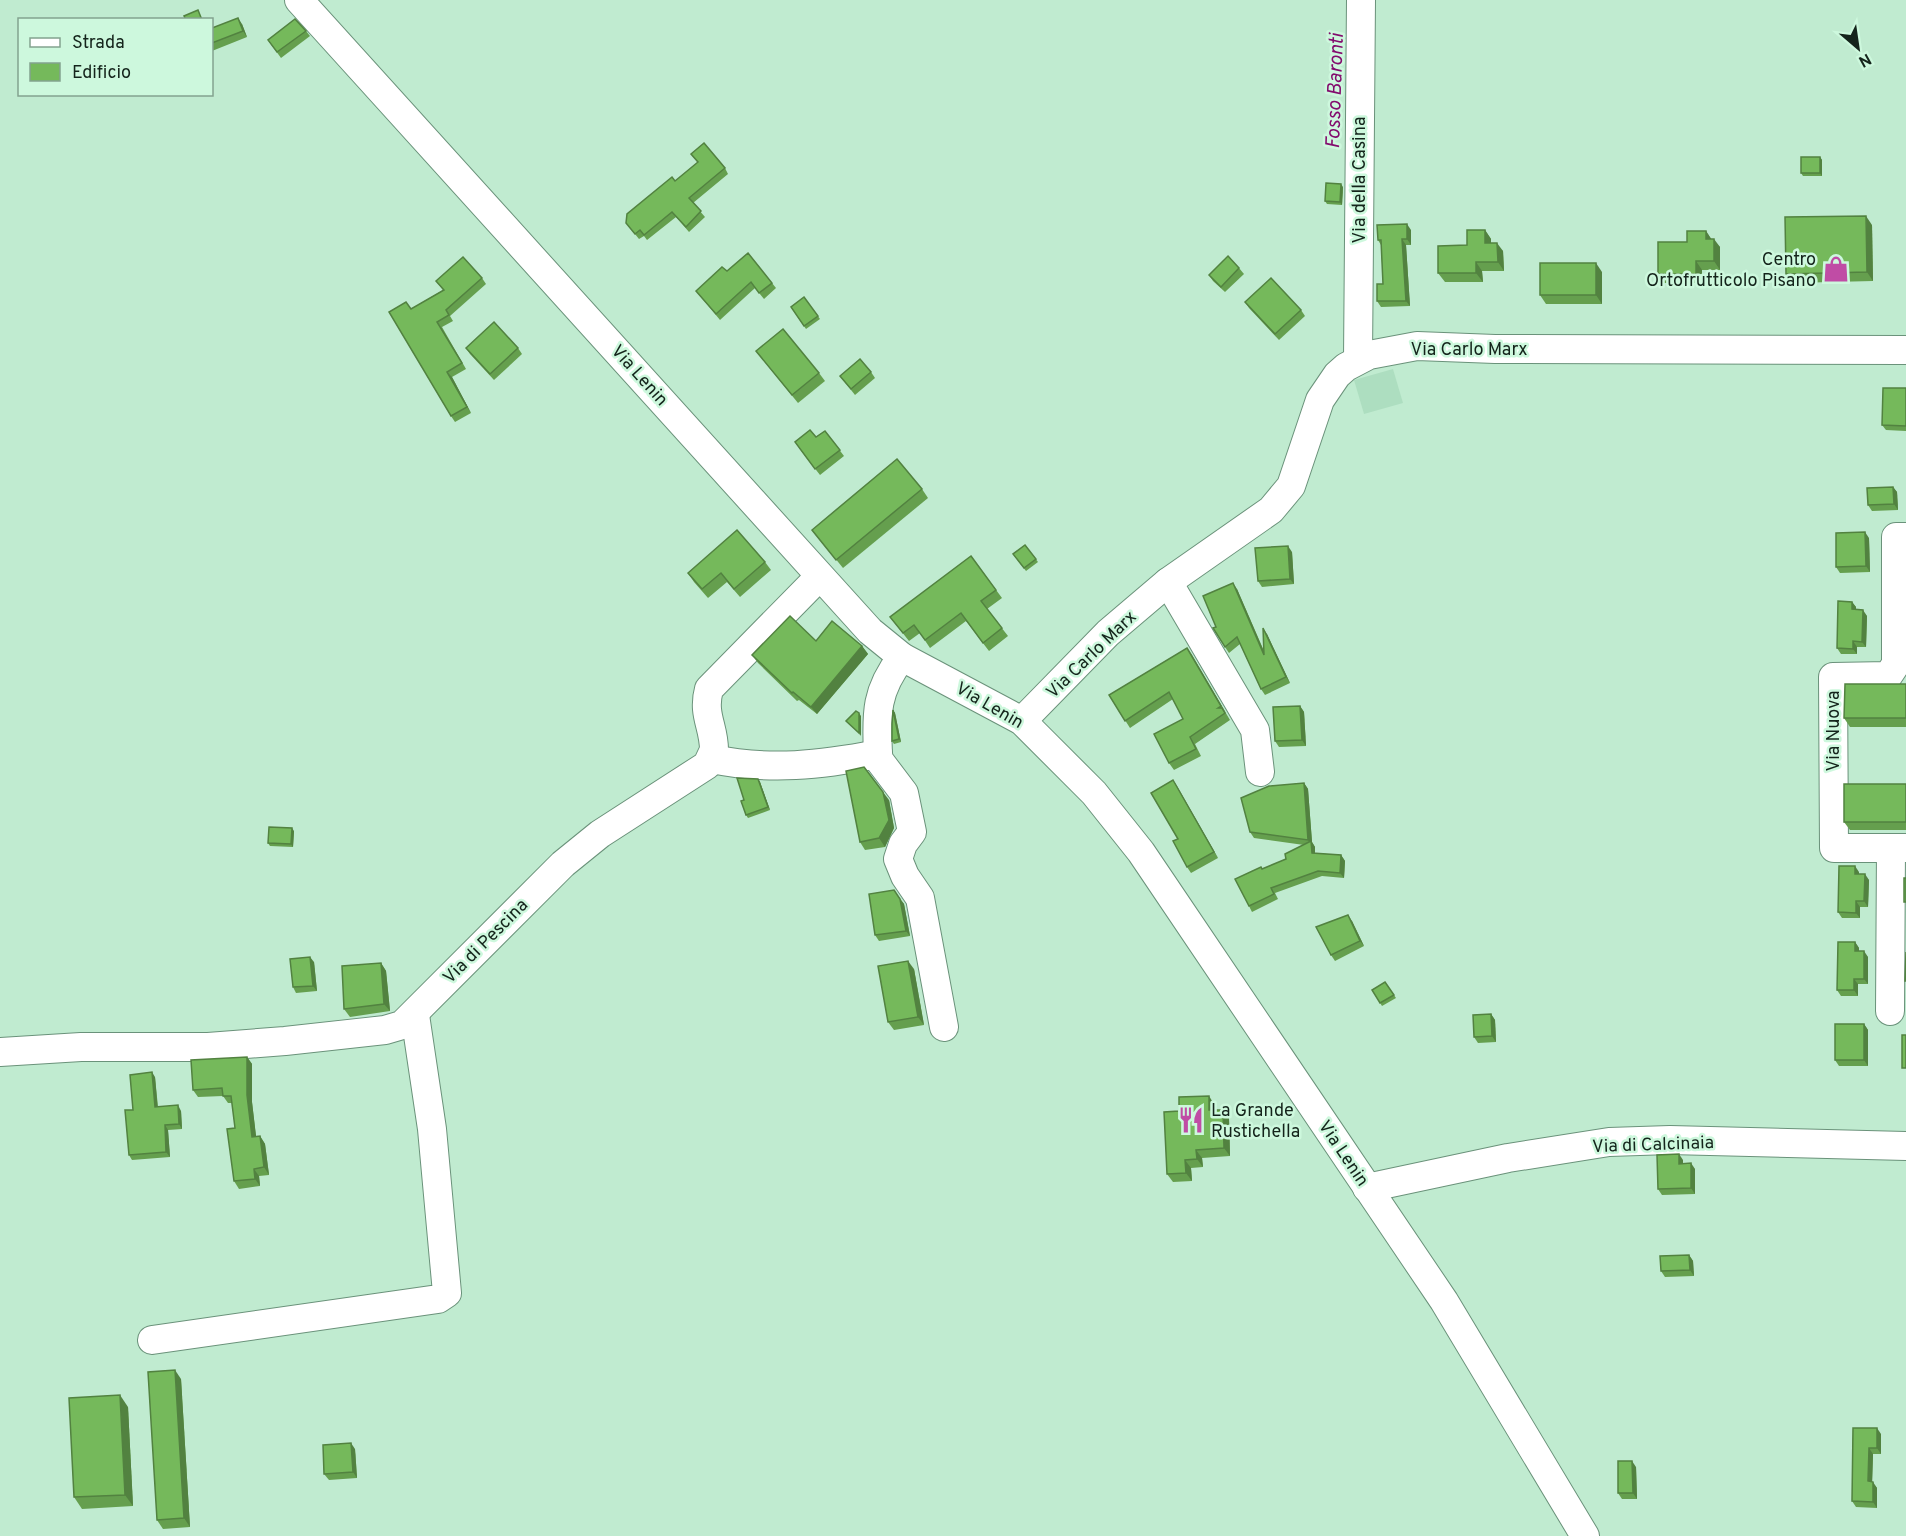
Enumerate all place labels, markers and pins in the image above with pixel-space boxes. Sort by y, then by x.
place label: Centro Ortofrutticolo Pisano [1646,249,1816,293]
shop icon: Centro Ortofrutticolo Pisano [1821,254,1851,284]
place label: La Grande Rustichella [1211,1100,1300,1144]
restaurant icon: La Grande Rustichella [1176,1105,1206,1135]

